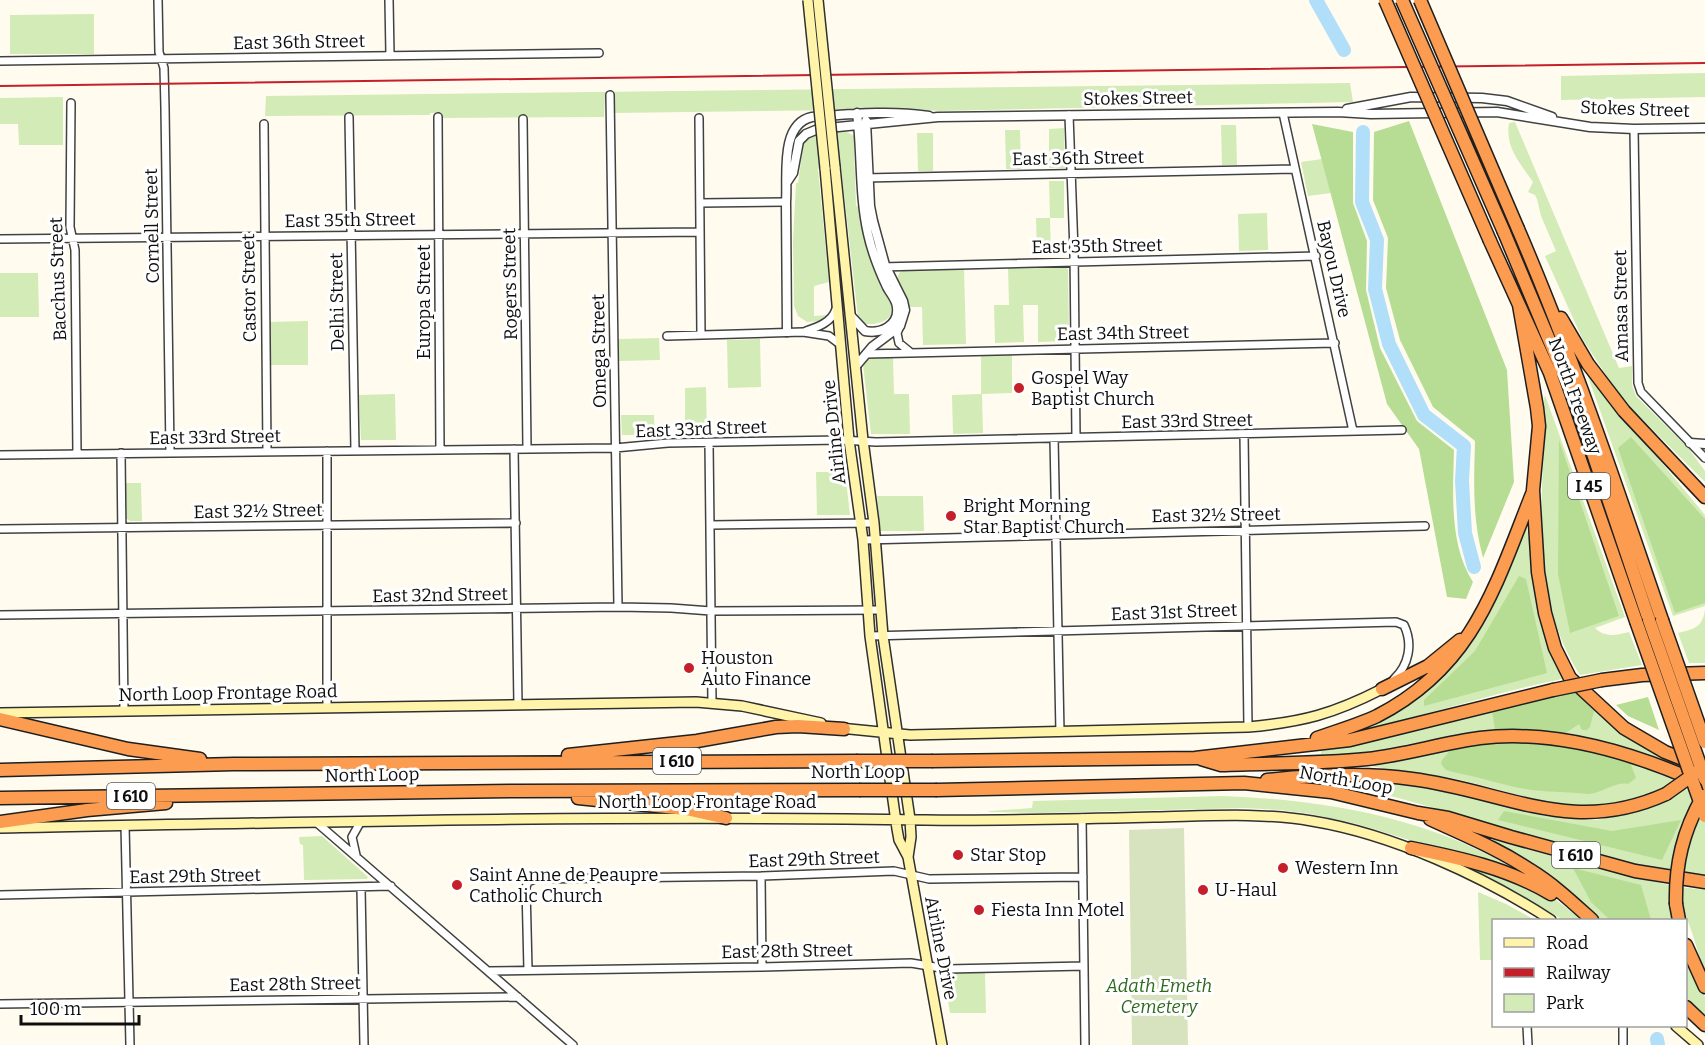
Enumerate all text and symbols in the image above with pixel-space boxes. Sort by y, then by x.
street label: East 36th Street [233,30,366,54]
street label: Stokes Street [1083,86,1193,110]
street label: Stokes Street [1580,96,1691,122]
street label: East 36th Street [1012,146,1145,170]
street label: Cornell Street [140,168,164,284]
street label: East 35th Street [284,208,416,232]
street label: Bacchus Street [45,216,71,341]
street label: Bayou Drive [1312,218,1356,320]
street label: Rogers Street [498,227,522,340]
street label: Castor Street [237,233,261,343]
street label: East 35th Street [1031,234,1163,258]
street label: Europa Street [413,244,435,359]
street label: Amasa Street [1609,249,1633,362]
street label: Delhi Street [325,252,349,352]
street label: Omega Street [587,293,611,408]
street label: East 34th Street [1057,321,1190,345]
street label: North Freeway [1544,334,1607,458]
place label: Gospel Way Baptist Church [1031,367,1154,410]
street label: Airline Drive [818,379,850,485]
marker: Gospel Way Baptist Church [1012,381,1026,395]
street label: East 33rd Street [1121,409,1254,433]
street label: East 33rd Street [635,416,768,442]
street label: East 33rd Street [149,425,282,449]
road number: I 45 [1568,473,1610,499]
place label: Bright Morning Star Baptist Church [963,495,1125,538]
street label: East 32½ Street [193,499,323,523]
street label: East 32½ Street [1151,503,1281,527]
marker: Bright Morning Star Baptist Church [944,509,958,523]
street label: East 32nd Street [372,583,509,607]
street label: East 31st Street [1110,599,1238,625]
place label: Houston Auto Finance [701,647,811,690]
marker: Houston Auto Finance [682,661,696,675]
street label: North Loop Frontage Road [118,680,338,706]
road number: I 610 [653,748,701,774]
street label: North Loop [811,761,905,783]
street label: North Loop [1298,761,1394,799]
street label: North Loop [325,763,419,787]
road number: I 610 [107,783,155,809]
street label: North Loop Frontage Road [597,791,817,813]
road number: I 610 [1552,842,1600,868]
place label: Star Stop [970,844,1046,866]
street label: East 29th Street [748,846,881,872]
marker: Star Stop [951,848,965,862]
place label: Western Inn [1295,857,1399,879]
marker: Western Inn [1276,861,1290,875]
street label: East 29th Street [129,864,262,888]
place label: Saint Anne de Peaupre Catholic Church [469,864,658,907]
marker: Saint Anne de Peaupre Catholic Church [450,878,464,892]
place label: U-Haul [1215,879,1277,901]
marker: U-Haul [1196,883,1210,897]
street label: Airline Drive [920,894,962,1002]
place label: Fiesta Inn Motel [991,899,1125,921]
marker: Fiesta Inn Motel [972,903,986,917]
legend [1492,919,1687,1027]
text: Road [1546,932,1589,954]
street label: East 28th Street [721,939,854,963]
text: Railway [1546,962,1611,984]
street label: East 28th Street [229,972,362,996]
park label: Adath Emeth Cemetery [1105,975,1212,1018]
scale bar [21,988,140,1026]
text: Park [1546,992,1585,1014]
text: 100 m [30,998,81,1020]

